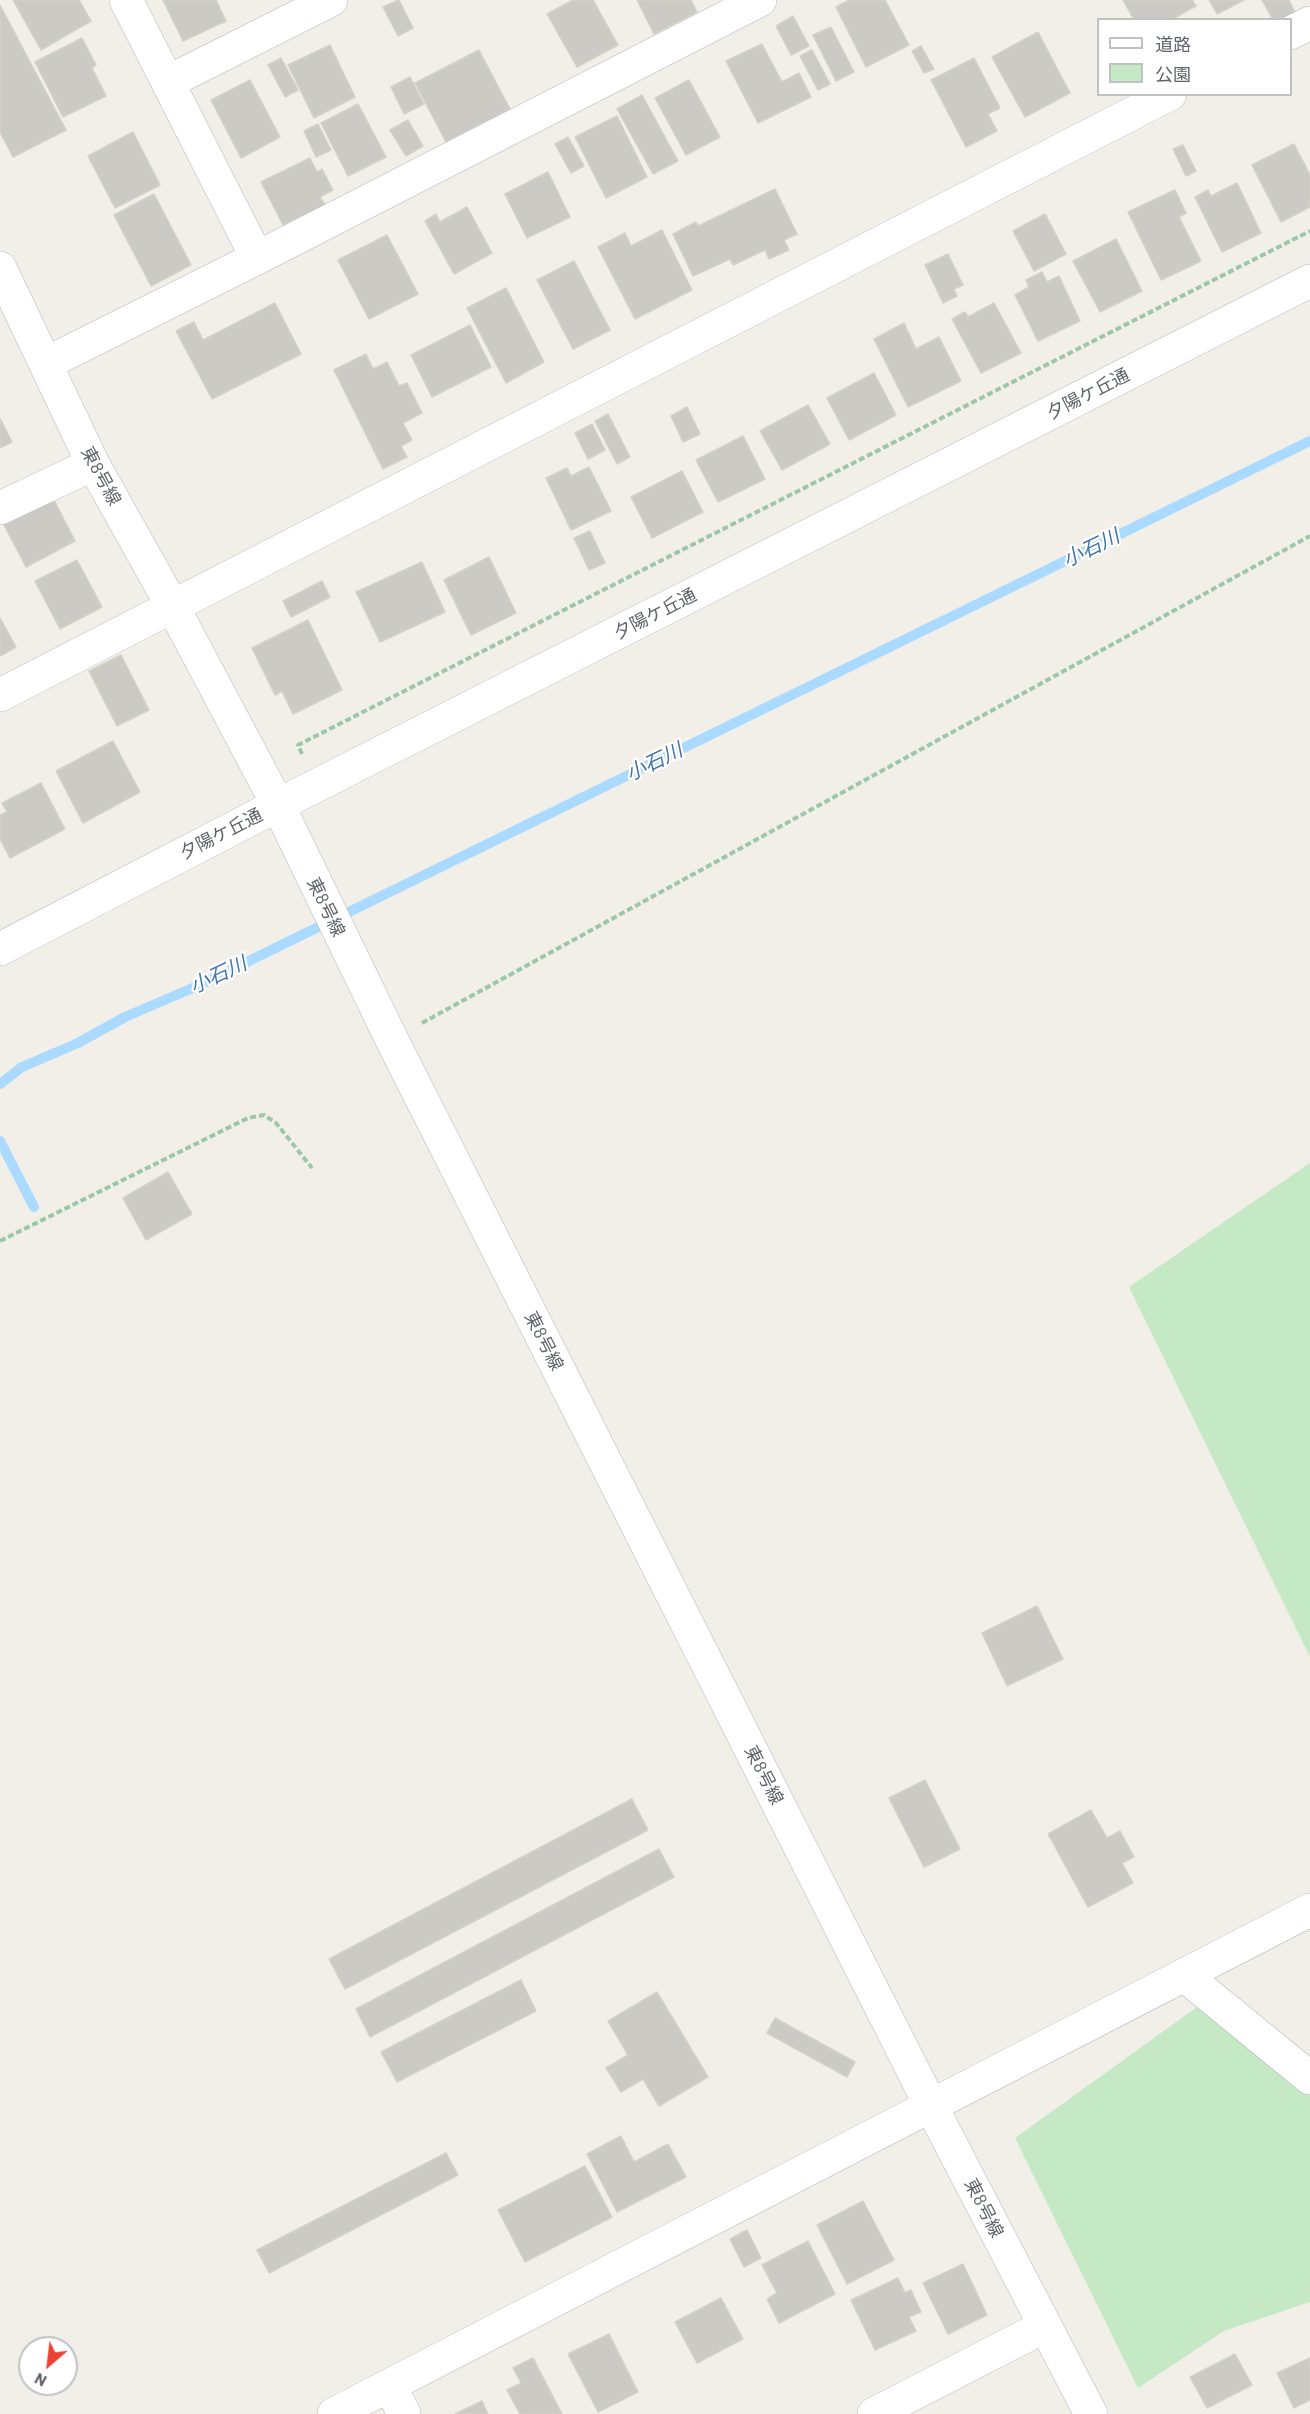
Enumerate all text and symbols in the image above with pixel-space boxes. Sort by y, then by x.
legend [1097,18,1292,96]
text: 道路 [1155,33,1191,55]
text: 公園 [1155,63,1191,85]
street label: 夕陽ケ丘通 [1043,364,1133,424]
street label: 東8号線 [77,443,125,509]
water label: 小石川 [1059,524,1123,572]
street label: 夕陽ケ丘通 [610,584,700,644]
water label: 小石川 [622,738,686,786]
street label: 夕陽ケ丘通 [176,804,266,864]
street label: 東8号線 [302,874,350,940]
water label: 小石川 [186,951,250,999]
street label: 東8号線 [520,1308,568,1374]
street label: 東8号線 [740,1742,788,1808]
street label: 東8号線 [960,2175,1008,2241]
north arrow [18,2336,78,2396]
text: N [31,2370,49,2391]

